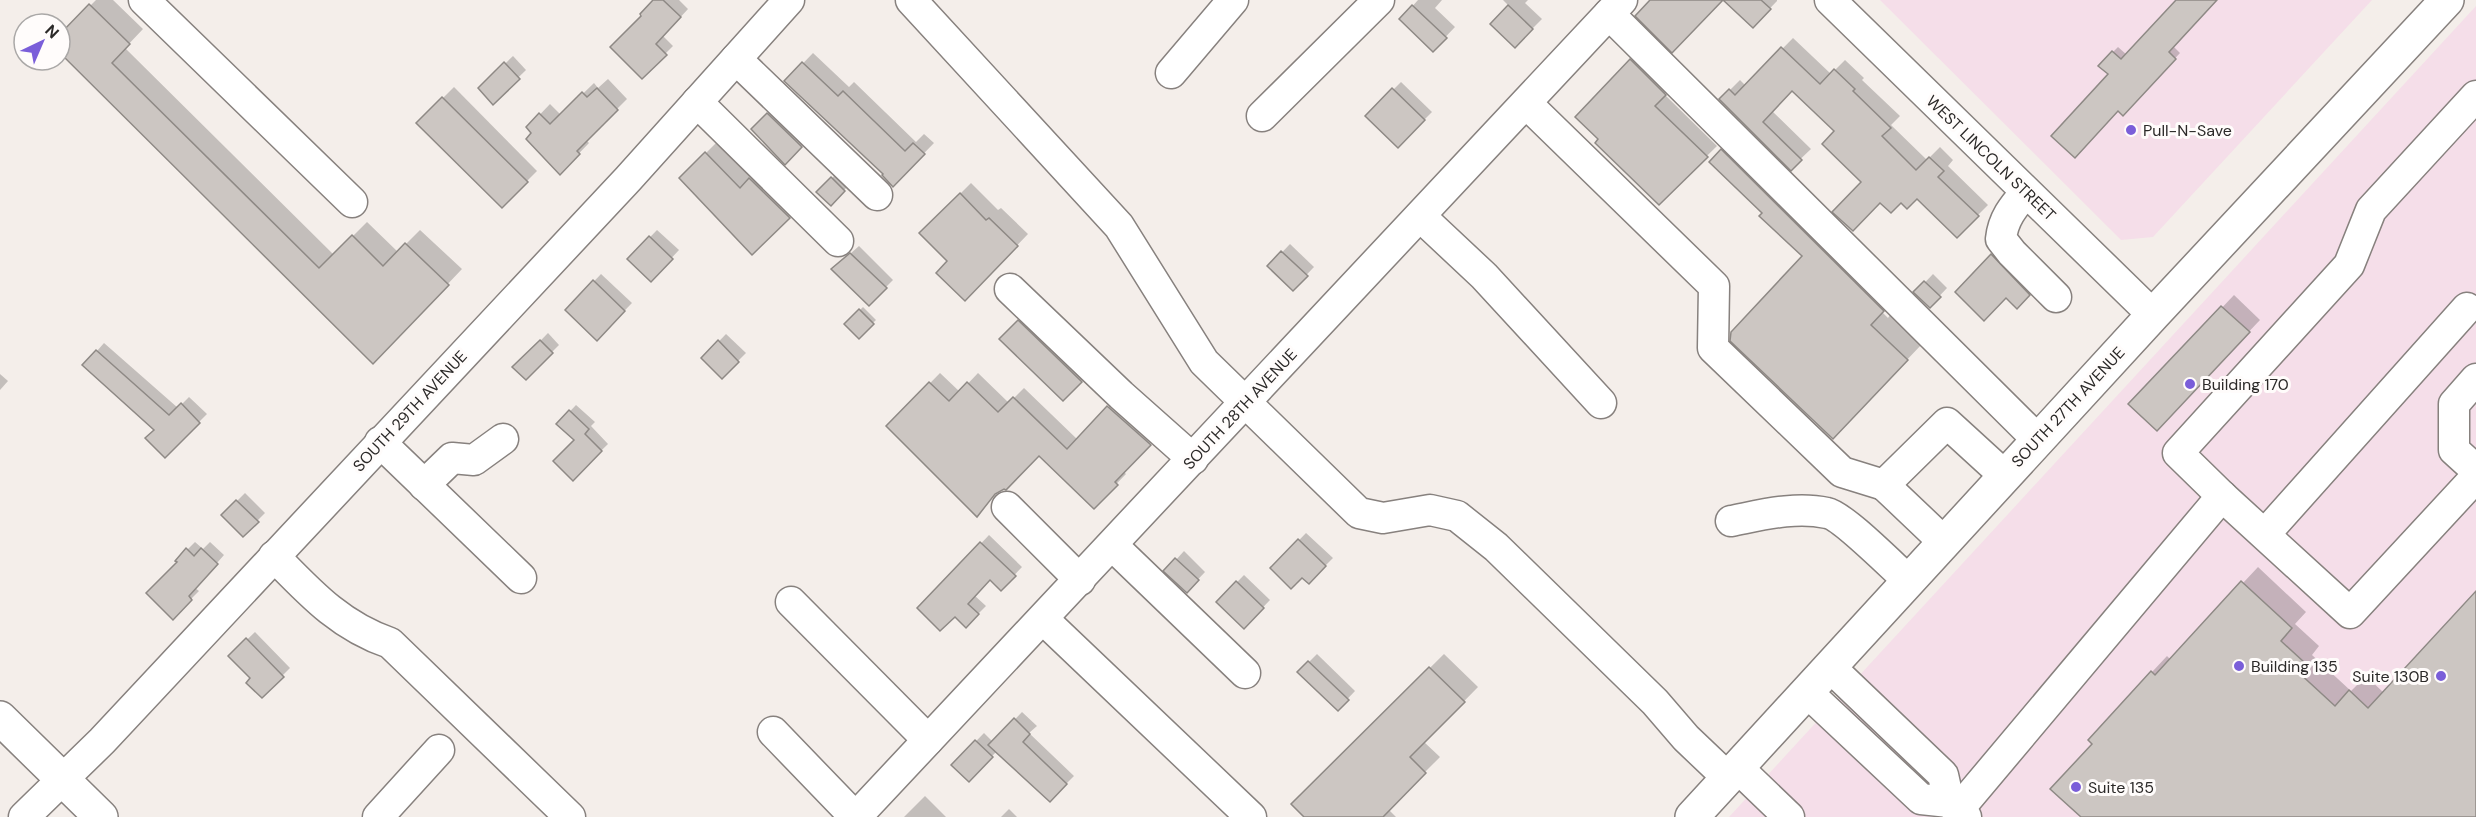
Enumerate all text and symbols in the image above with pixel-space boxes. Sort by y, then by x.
north arrow [12,12,72,72]
text: N [41,20,64,43]
street label: WEST LINCOLN STREET [1922,91,2060,225]
place label: Pull-N-Save [2143,120,2232,141]
marker: Pull-N-Save [2124,123,2138,137]
street label: SOUTH 27TH AVENUE [2007,342,2129,472]
street label: SOUTH 28TH AVENUE [1178,344,1302,474]
street label: SOUTH 29TH AVENUE [348,346,472,476]
place label: Building 170 [2202,374,2289,395]
marker: Building 170 [2183,377,2197,391]
place label: Building 135 [2251,656,2338,677]
marker: Building 135 [2232,659,2246,673]
place label: Suite 130B [2352,666,2429,687]
marker: Suite 130B [2434,669,2448,683]
place label: Suite 135 [2088,777,2154,798]
marker: Suite 135 [2069,780,2083,794]

